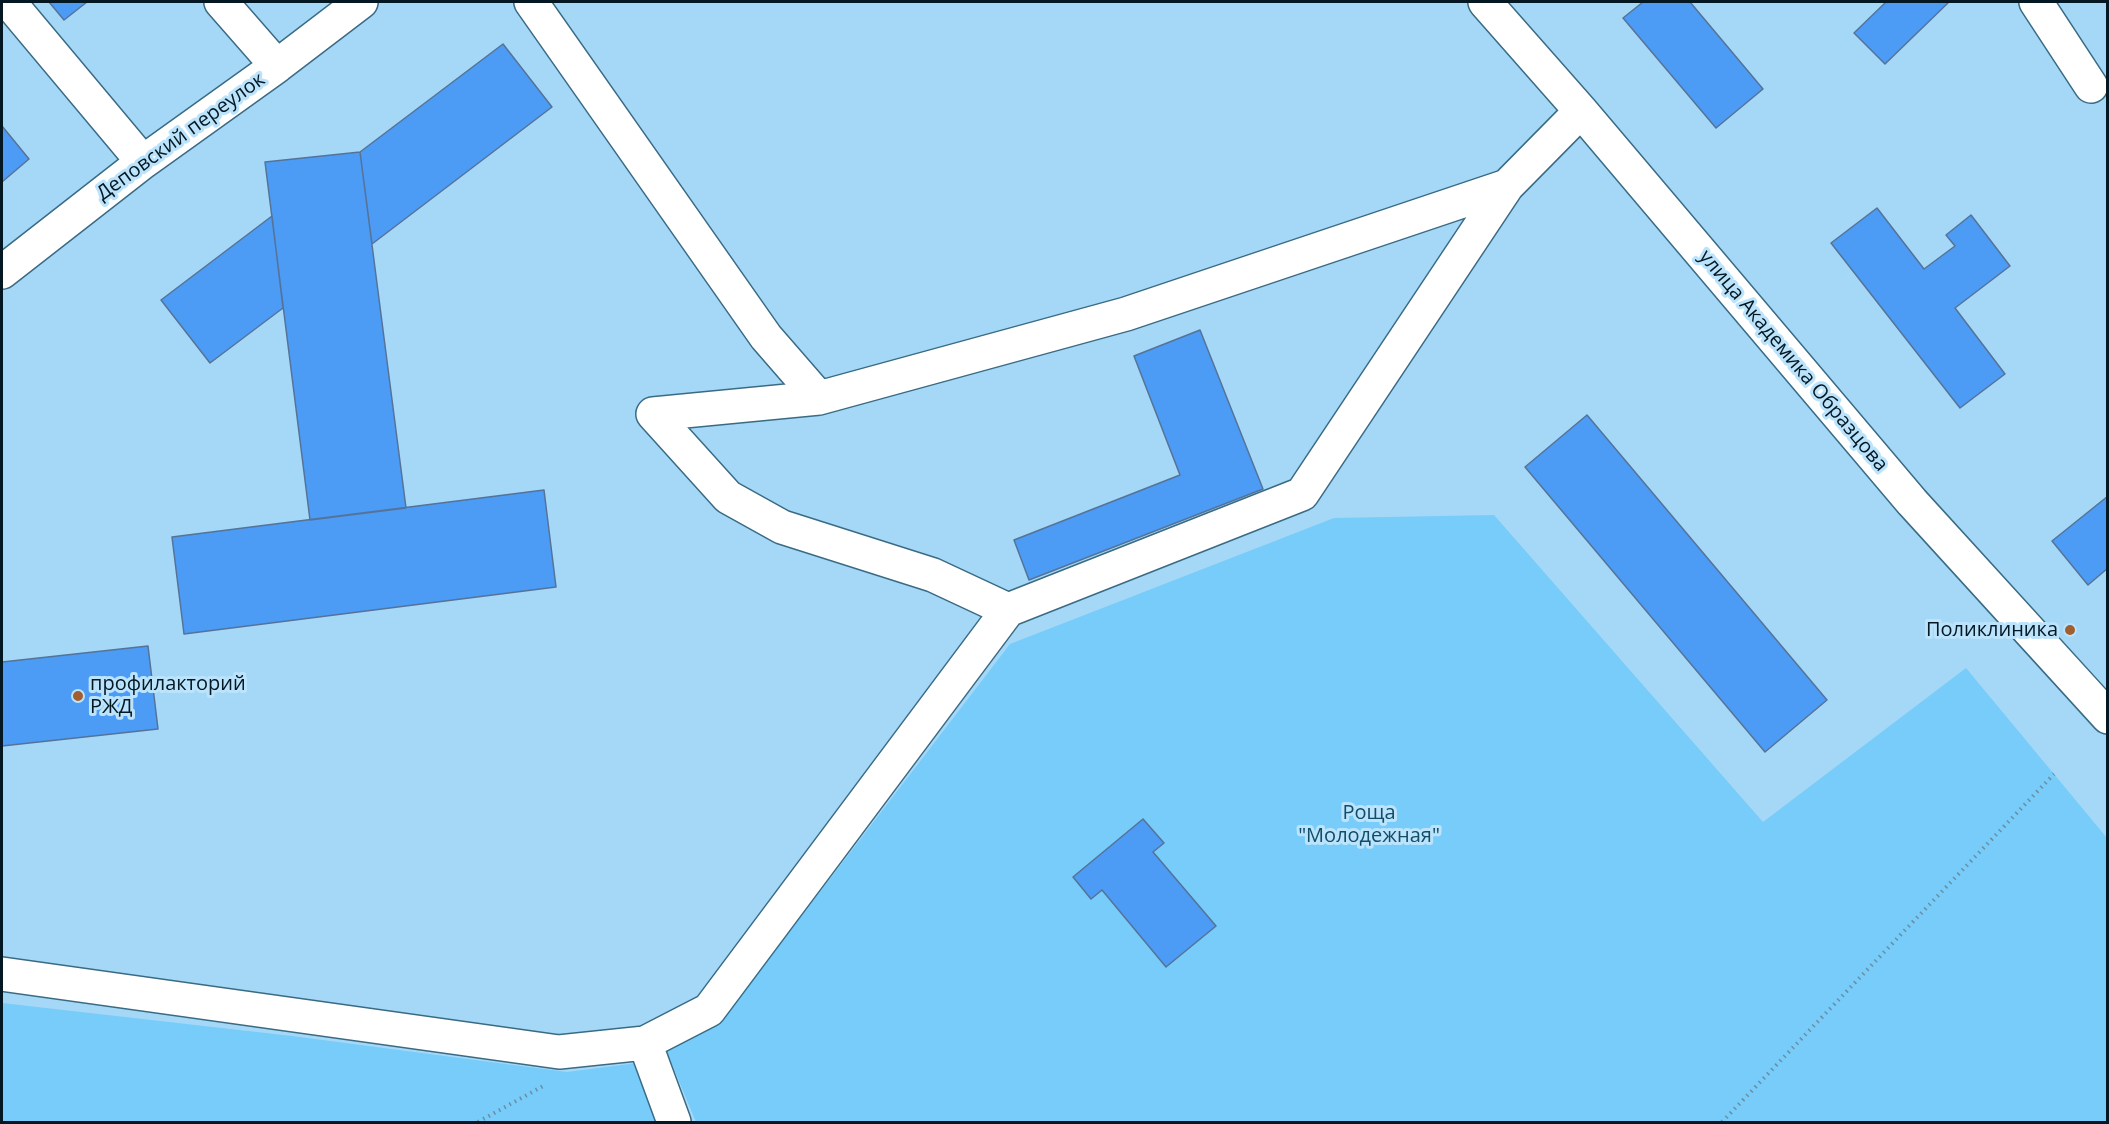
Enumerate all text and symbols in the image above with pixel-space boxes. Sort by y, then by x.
street label: Деповский переулок [92,68,270,206]
street label: улица Академика Образцова [1693,245,1893,477]
place label: Поликлиника [1926,618,2058,642]
marker: Поликлиника [2063,623,2077,637]
place label: профилакторий РЖД [90,672,246,719]
marker: профилакторий РЖД [71,689,85,703]
park label: Роща "Молодежная" [1298,801,1440,848]

